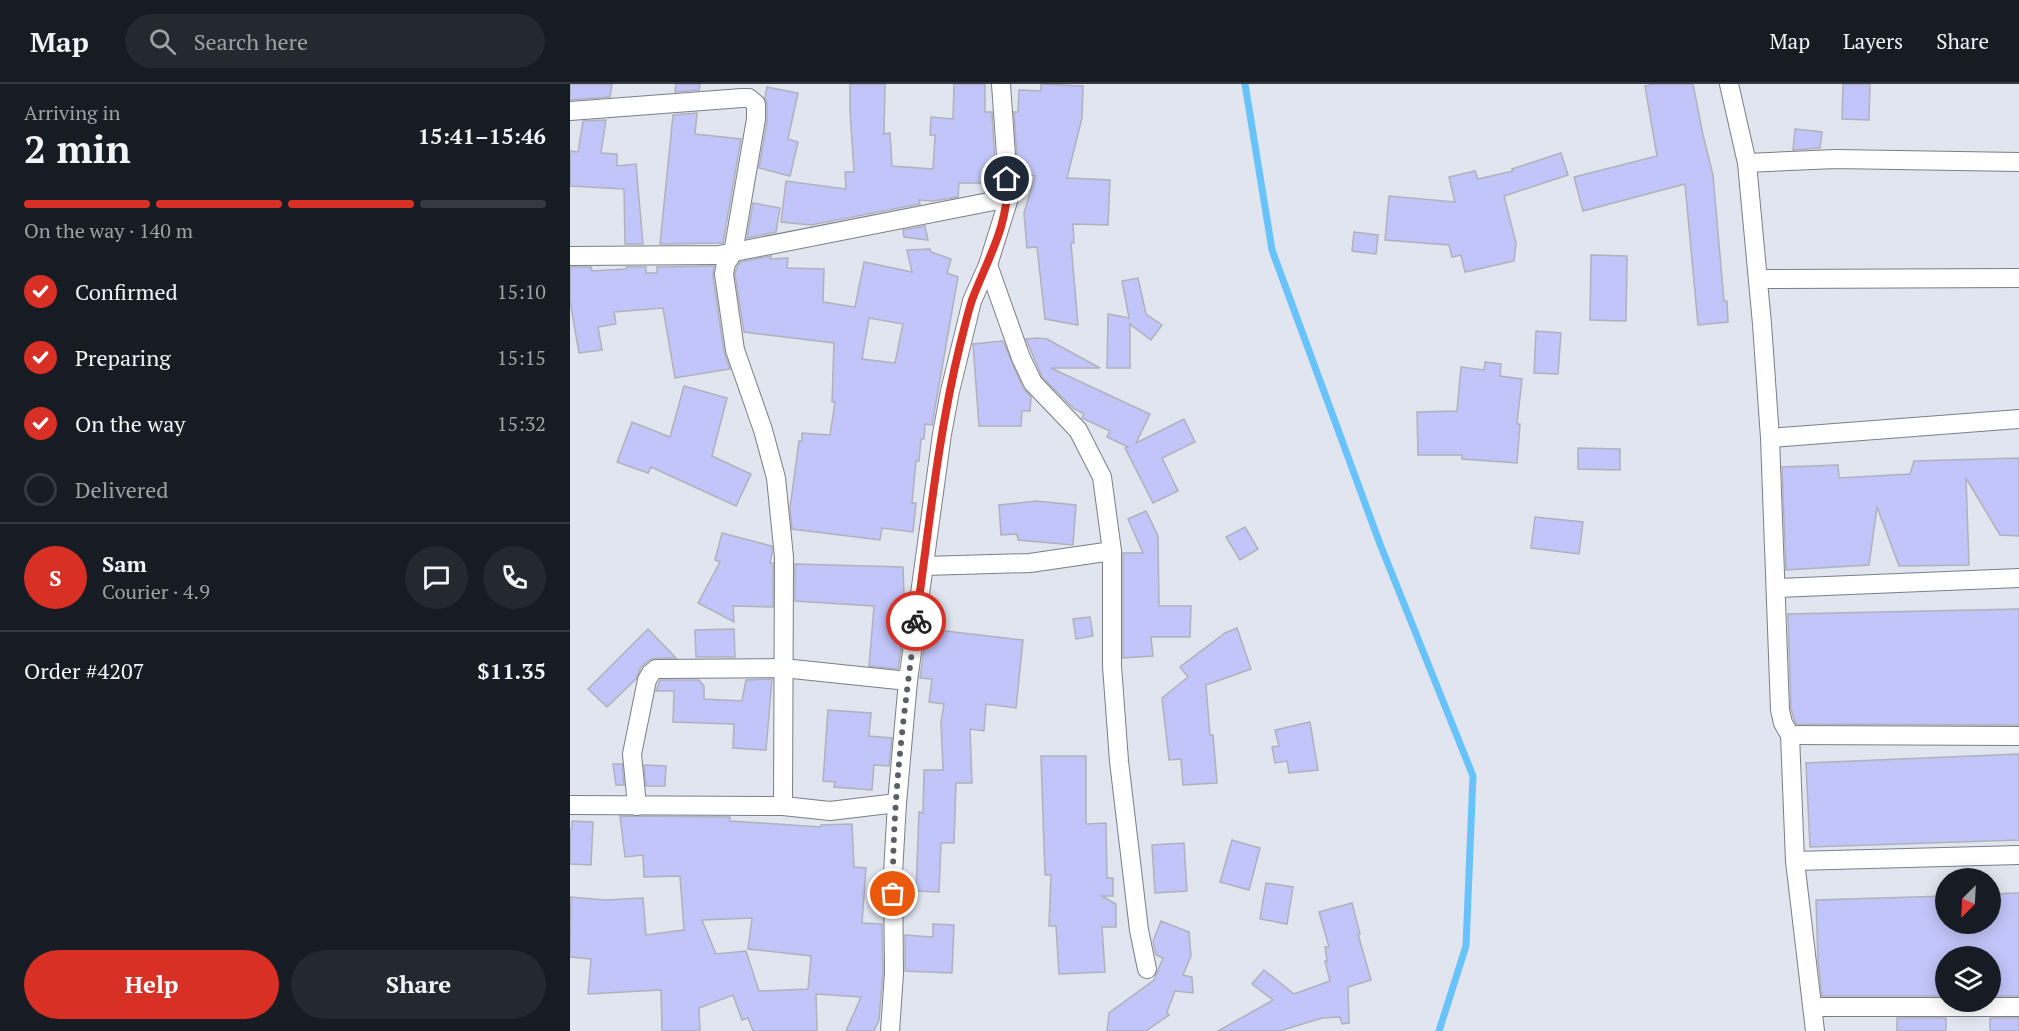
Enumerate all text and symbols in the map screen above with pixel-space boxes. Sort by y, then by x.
search box [125,14,545,68]
text: Map [30,23,89,60]
icon: search [146,25,179,58]
text: Search here [194,27,308,56]
text: Map [1769,27,1810,55]
text: Layers [1843,27,1903,55]
text: Share [1936,27,1989,55]
text: Arriving in [24,99,120,126]
text: 15:41–15:46 [418,121,546,150]
text: 2 min [24,122,131,174]
pin [981,153,1032,204]
icon: home [990,162,1023,195]
text: On the way · 140 m [24,217,193,244]
icon: check [24,275,57,308]
text: Confirmed [75,277,178,306]
text: 15:10 [497,278,546,305]
icon: check [24,341,57,374]
text: Preparing [75,343,171,372]
text: 15:15 [497,344,546,371]
icon: check [24,407,57,440]
text: On the way [75,409,185,438]
text: 15:32 [497,410,546,437]
text: Delivered [75,475,168,504]
button: chat [405,546,468,609]
button: phone [483,546,546,609]
text: Sam [102,549,147,578]
text: S [49,563,62,592]
text: Courier · 4.9 [102,578,210,605]
courier [886,591,946,651]
icon: bike [900,605,933,638]
text: Order #4207 [24,656,144,685]
text: $11.35 [477,656,546,685]
pin [867,868,918,919]
north arrow [1935,868,2001,934]
map controls [1935,868,2001,1012]
icon: bag [876,877,909,910]
button: layers [1935,946,2001,1012]
button: Help [24,950,279,1019]
button: Share [291,950,546,1019]

